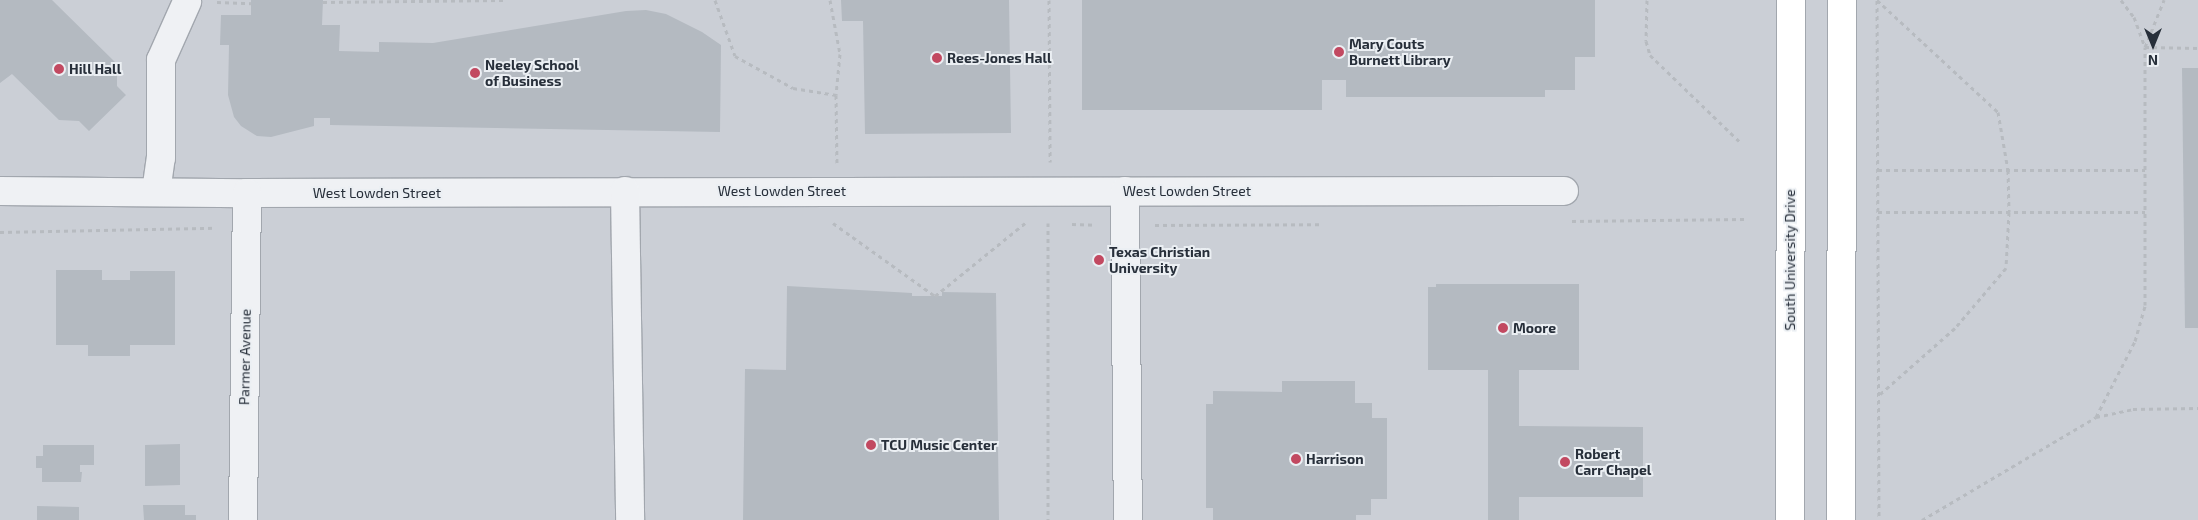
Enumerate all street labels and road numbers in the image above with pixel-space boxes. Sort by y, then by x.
street label: West Lowden Street [718,183,846,199]
street label: West Lowden Street [1123,183,1251,199]
street label: West Lowden Street [313,185,441,201]
street label: South University Drive [1782,189,1798,331]
street label: Parmer Avenue [236,308,254,406]

